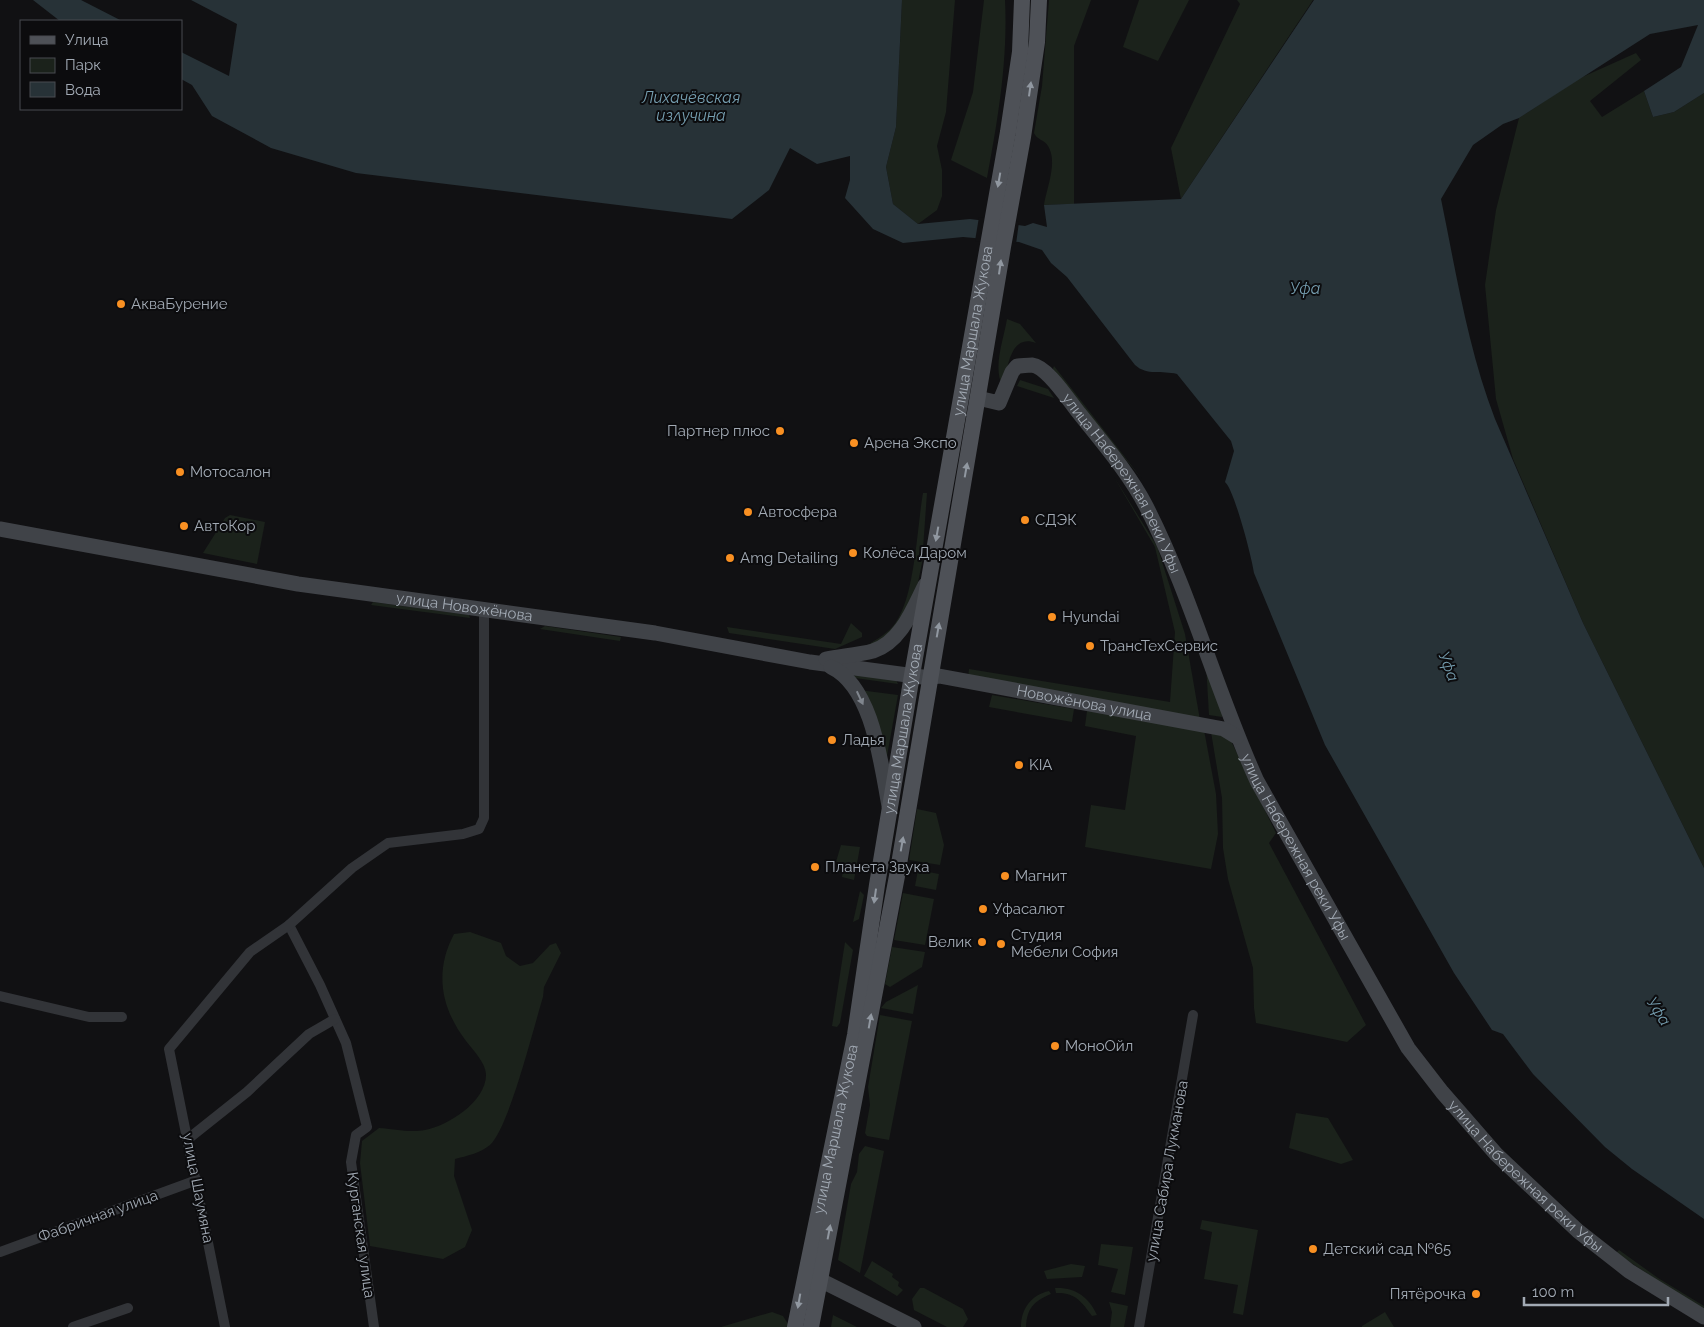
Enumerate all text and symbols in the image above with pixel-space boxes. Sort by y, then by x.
legend [20,20,182,110]
text: Улица [65,31,109,49]
text: Парк [65,56,101,74]
one-way arrow [1027,80,1035,96]
text: Вода [65,81,101,99]
water label: Лихачёвская излучина [641,88,741,125]
one-way arrow [995,172,1003,188]
street label: улица Маршала Жукова [949,244,997,417]
one-way arrow [996,259,1004,275]
water label: Уфа [1290,279,1321,298]
place label: АкваБурение [131,295,228,313]
marker: АкваБурение [115,298,127,310]
street label: улица Набережная реки Уфы [1058,390,1185,576]
place label: Партнер плюс [667,422,770,440]
marker: Партнер плюс [774,425,786,437]
place label: Арена Экспо [864,434,957,452]
marker: Арена Экспо [848,437,860,449]
one-way arrow [962,462,970,478]
place label: Мотосалон [190,463,271,481]
marker: Мотосалон [174,466,186,478]
place label: Автосфера [758,503,837,521]
marker: Автосфера [742,506,754,518]
place label: СДЭК [1035,511,1077,529]
marker: СДЭК [1019,514,1031,526]
place label: АвтоКор [194,517,255,535]
marker: АвтоКор [178,520,190,532]
one-way arrow [932,526,940,542]
place label: Колёса Даром [863,544,967,562]
marker: Колёса Даром [847,547,859,559]
place label: Amg Detailing [740,549,838,567]
marker: Amg Detailing [724,552,736,564]
street label: улица Новожёнова [395,589,534,625]
place label: Hyundai [1062,608,1120,626]
marker: Hyundai [1046,611,1058,623]
one-way arrow [935,622,943,638]
place label: ТрансТехСервис [1100,637,1218,655]
marker: ТрансТехСервис [1084,640,1096,652]
street label: улица Маршала Жукова [880,642,926,815]
water label: Уфа [1434,649,1463,684]
street label: Новожёнова улица [1015,682,1153,724]
one-way arrow [857,691,865,705]
place label: Ладья [842,731,885,749]
marker: Ладья [826,734,838,746]
street label: улица Набережная реки Уфы [1237,751,1354,943]
place label: KIA [1029,756,1053,774]
marker: KIA [1013,759,1025,771]
one-way arrow [899,836,907,852]
place label: Планета Звука [825,858,929,876]
marker: Планета Звука [809,861,821,873]
place label: Магнит [1015,867,1067,885]
marker: Магнит [999,870,1011,882]
one-way arrow [871,888,879,904]
place label: Уфасалют [993,900,1065,918]
marker: Уфасалют [977,903,989,915]
place label: Студия Мебели София [1011,926,1118,961]
place label: Велик [928,933,972,951]
marker: Велик [976,936,988,948]
marker: Студия Мебели София [995,938,1007,950]
water label: Уфа [1642,993,1675,1030]
one-way arrow [866,1013,874,1029]
place label: МоноОйл [1065,1037,1133,1055]
marker: МоноОйл [1049,1040,1061,1052]
street label: улица Маршала Жукова [809,1043,862,1215]
street label: улица Сабира Лукманова [1142,1079,1192,1263]
street label: улица Набережная реки Уфы [1444,1096,1607,1256]
street label: улица Шаумяна [178,1131,218,1245]
street label: Курганская улица [343,1171,379,1299]
street label: Фабричная улица [36,1186,160,1246]
one-way arrow [825,1225,833,1240]
place label: Детский сад №65 [1323,1240,1451,1258]
marker: Детский сад №65 [1307,1243,1319,1255]
scale bar [1524,1274,1668,1306]
text: 100 m [1532,1283,1574,1301]
place label: Пятёрочка [1390,1285,1466,1303]
marker: Пятёрочка [1470,1288,1482,1300]
one-way arrow [795,1294,803,1310]

